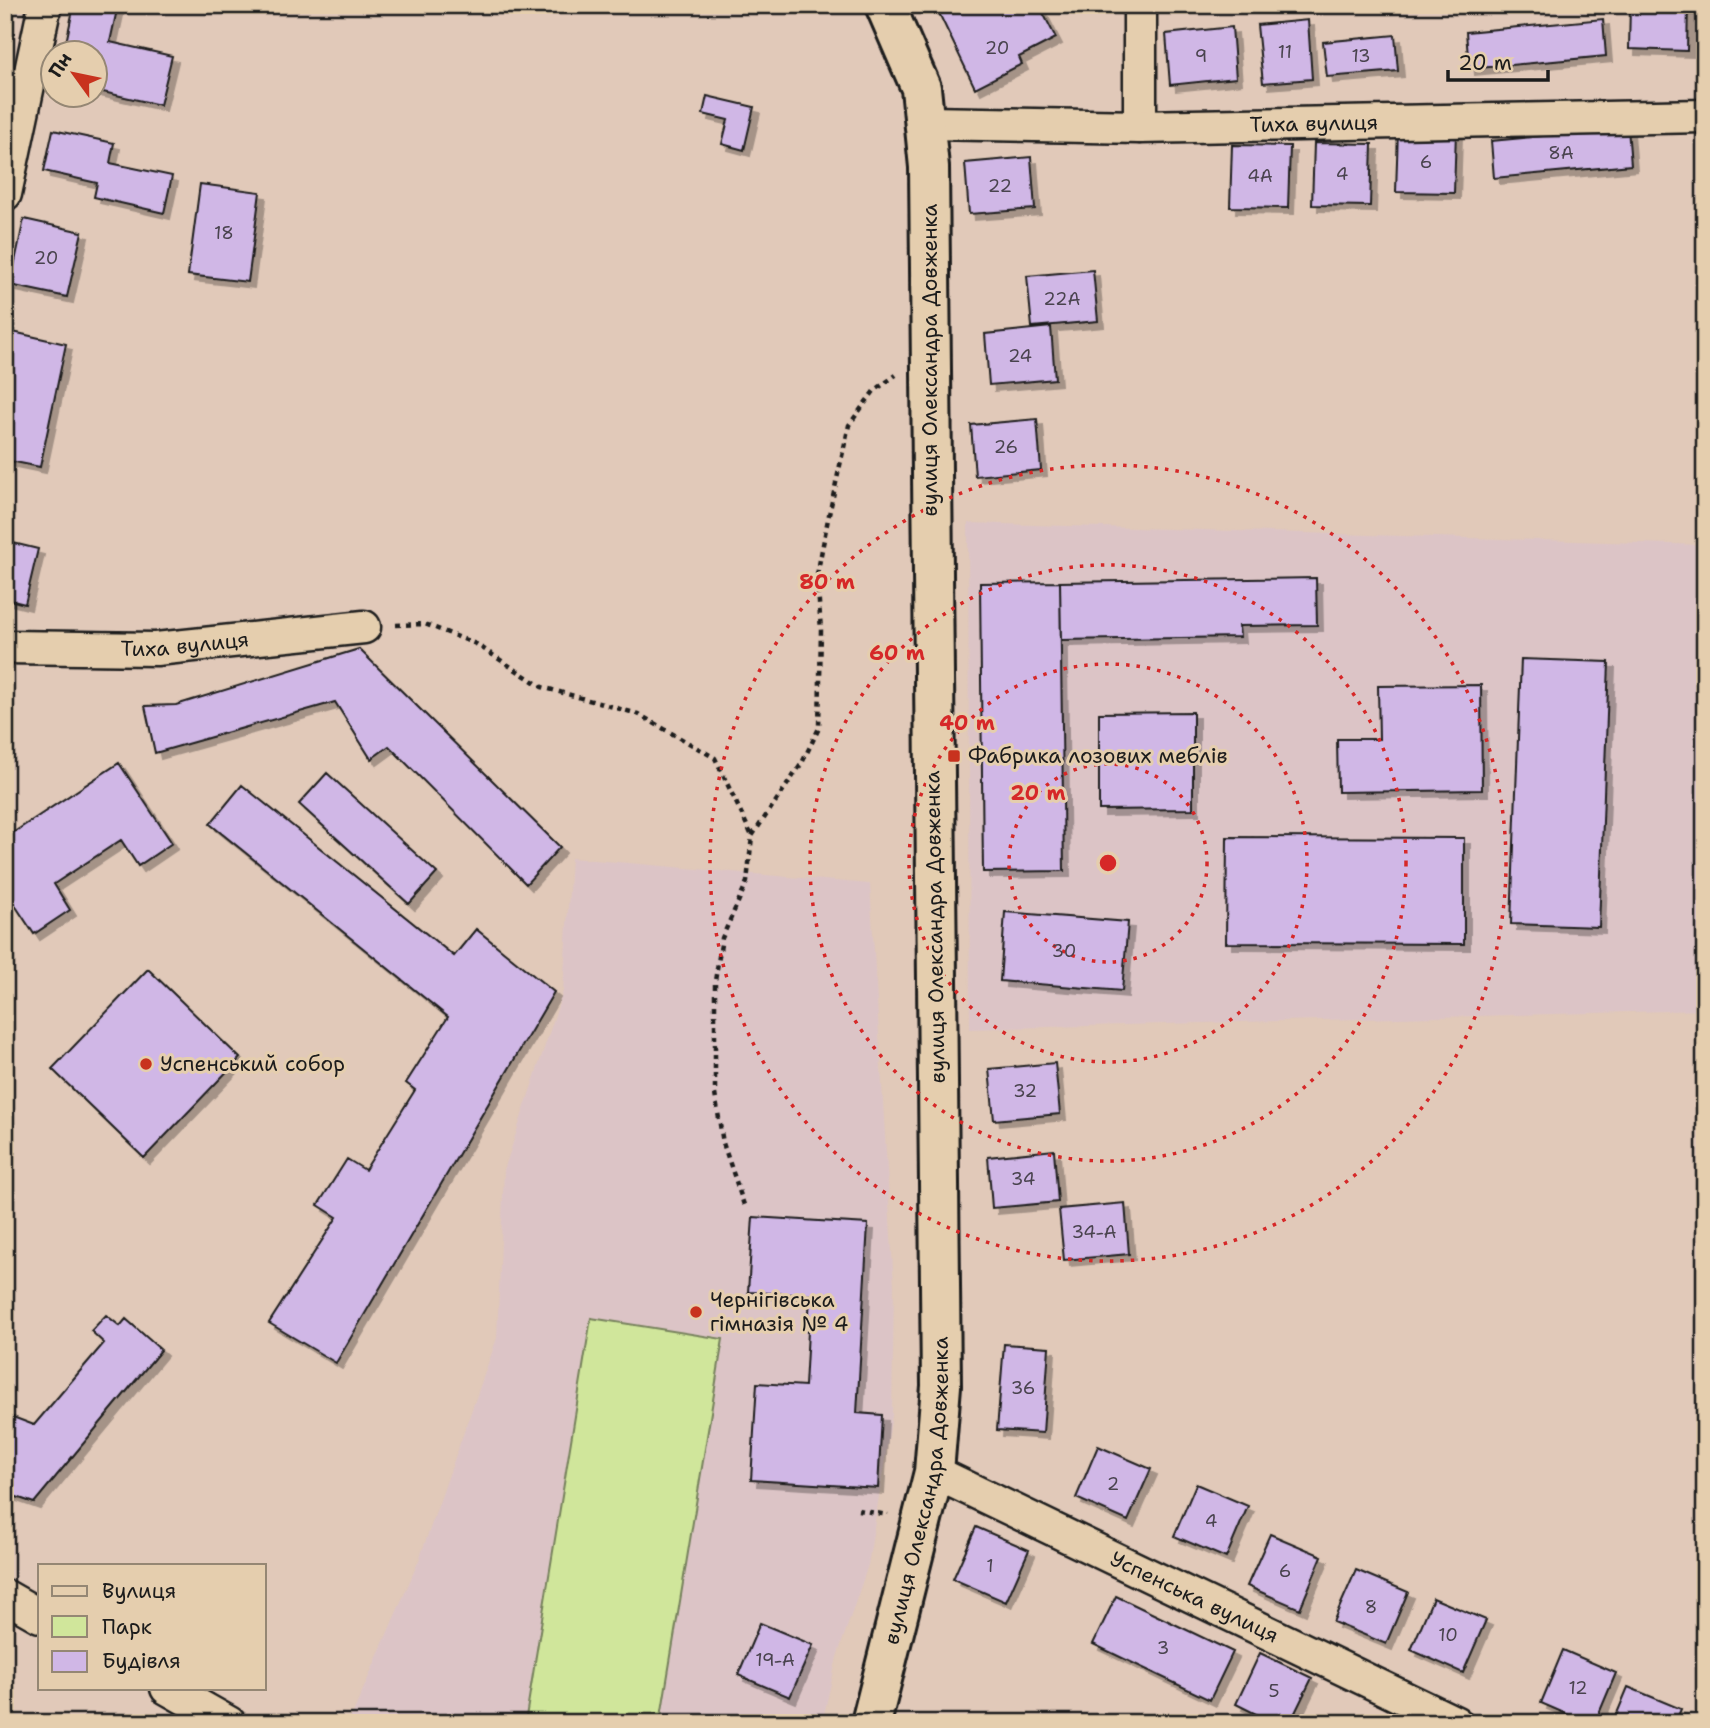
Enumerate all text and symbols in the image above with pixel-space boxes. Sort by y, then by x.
house number: 20 [985,36,1009,60]
north arrow [38,38,108,108]
scale bar [1448,38,1547,82]
house number: 11 [1278,40,1292,64]
house number: 9 [1195,44,1207,68]
house number: 13 [1351,44,1371,68]
text: Пн [43,48,77,82]
text: 20 m [1458,49,1512,77]
street label: Тиха вулиця [1249,108,1379,139]
house number: 8А [1548,141,1574,165]
house number: 6 [1420,150,1432,174]
house number: 4 [1336,162,1348,186]
house number: 4А [1247,164,1273,188]
house number: 22 [988,174,1012,198]
street label: вулиця Олександра Довженка [916,204,944,516]
house number: 18 [214,221,234,245]
house number: 20 [34,246,58,270]
house number: 22А [1043,287,1081,311]
house number: 24 [1008,344,1032,368]
house number: 26 [994,435,1018,459]
text: 80 m [799,568,855,596]
street label: Тиха вулиця [120,625,250,663]
text: 60 m [869,639,925,667]
text: 40 m [939,709,995,737]
place label: Фабрика лозових меблів [968,742,1228,770]
marker: Фабрика лозових меблів [946,748,962,764]
street label: вулиця Олександра Довженка [918,770,952,1084]
text: 20 m [1010,779,1066,807]
centre of rings [1096,851,1120,875]
house number: 30 [1052,939,1076,963]
place label: Успенський собор [160,1050,345,1078]
marker: Успенський собор [138,1056,154,1072]
house number: 32 [1013,1079,1037,1103]
house number: 34 [1011,1167,1035,1191]
house number: 34-А [1071,1220,1117,1244]
place label: Чернігівська гімназія № 4 [710,1286,848,1338]
marker: Чернігівська гімназія № 4 [688,1304,704,1320]
street label: вулиця Олександра Довженка [877,1336,955,1647]
house number: 36 [1011,1376,1035,1400]
house number: 2 [1107,1472,1119,1496]
house number: 4 [1205,1509,1217,1533]
street label: Успенська вулиця [1106,1545,1283,1650]
house number: 1 [986,1554,994,1578]
house number: 6 [1279,1559,1291,1583]
legend [38,1564,266,1690]
text: Вулиця [102,1577,176,1605]
house number: 8 [1365,1595,1377,1619]
text: Парк [102,1613,152,1641]
house number: 10 [1438,1623,1458,1647]
house number: 3 [1157,1636,1169,1660]
text: Будівля [102,1647,181,1675]
house number: 19-А [755,1648,795,1672]
house number: 12 [1568,1676,1588,1700]
house number: 5 [1268,1679,1280,1703]

